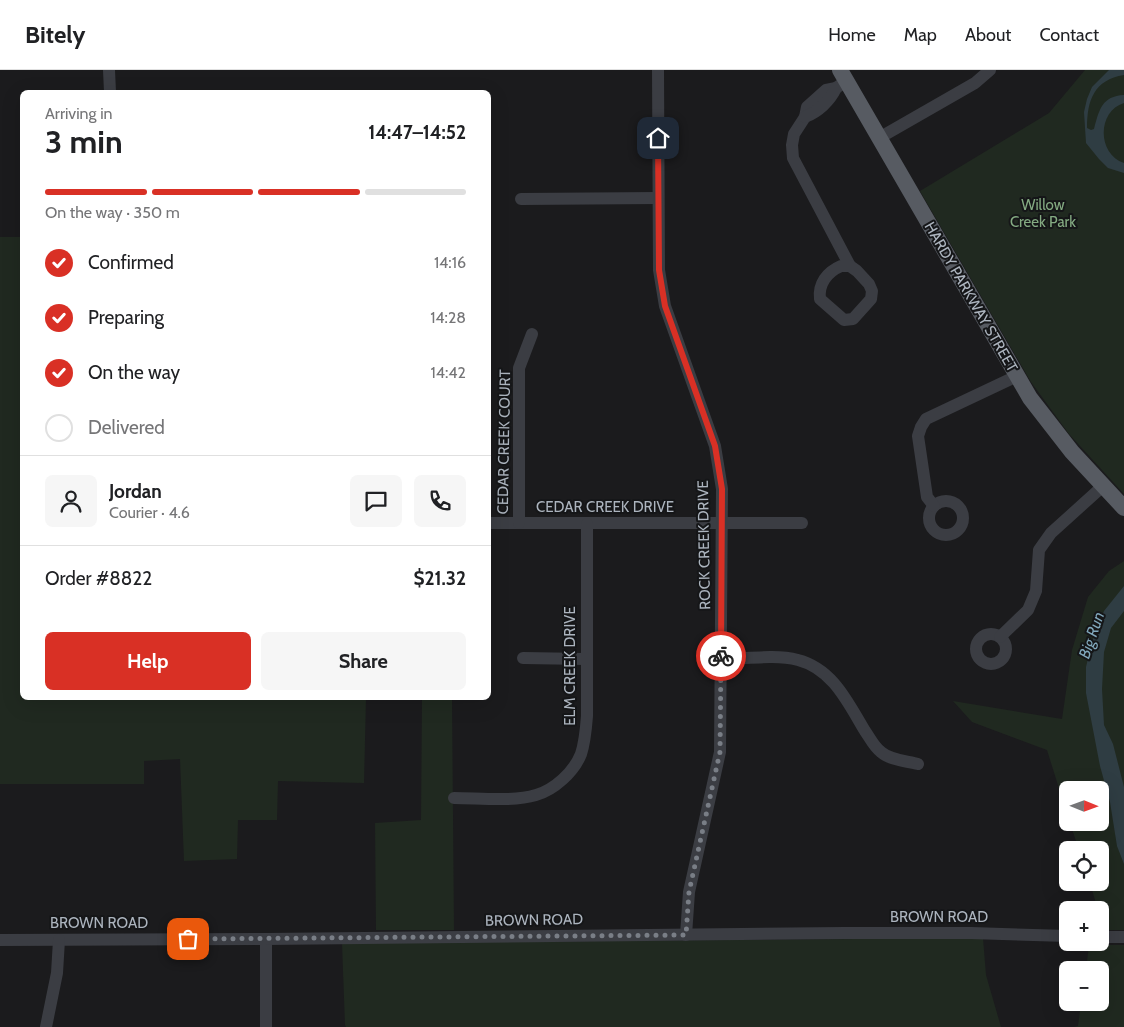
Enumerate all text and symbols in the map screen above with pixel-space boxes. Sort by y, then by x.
text: Bitely [25,20,85,49]
text: Home [828,24,876,46]
text: Map [904,24,937,46]
text: About [965,24,1011,46]
text: Contact [1039,24,1099,46]
text: Arriving in [45,104,112,123]
pin [637,117,679,159]
text: 14:47–14:52 [368,121,466,144]
text: 3 min [45,122,123,161]
icon: home [644,124,672,152]
park label: Willow Creek Park [1010,196,1076,231]
text: On the way · 350 m [45,203,180,222]
street label: HARDY PARKWAY STREET [921,219,1021,375]
icon: check [45,249,73,277]
text: Confirmed [88,251,174,274]
text: 14:16 [434,253,466,272]
icon: check [45,304,73,332]
text: Preparing [88,306,164,329]
text: 14:28 [430,308,466,327]
icon: check [45,359,73,387]
text: On the way [88,361,180,384]
text: 14:42 [431,363,466,382]
street label: CEDAR CREEK COURT [494,369,514,515]
text: Delivered [88,416,165,439]
button: person [45,475,97,527]
button: chat [350,475,402,527]
button: phone [414,475,466,527]
text: Jordan [109,480,162,503]
street label: ROCK CREEK DRIVE [694,480,714,610]
street label: CEDAR CREEK DRIVE [536,498,674,516]
text: Courier · 4.6 [109,503,190,522]
text: Order #8822 [45,567,152,590]
text: $21.32 [413,567,466,590]
street label: ELM CREEK DRIVE [561,606,579,726]
water label: Big Run [1075,609,1108,661]
courier [696,631,746,681]
button: Help [45,632,251,690]
button: Share [261,632,466,690]
icon: bike [707,642,735,670]
north arrow [1059,781,1109,831]
map controls [1059,781,1109,1011]
button: locate [1059,841,1109,891]
button: + [1059,901,1109,951]
street label: BROWN ROAD [890,908,988,926]
street label: BROWN ROAD [485,910,583,930]
street label: BROWN ROAD [50,914,148,932]
pin [167,918,209,960]
icon: bag [174,925,202,953]
button: − [1059,961,1109,1011]

